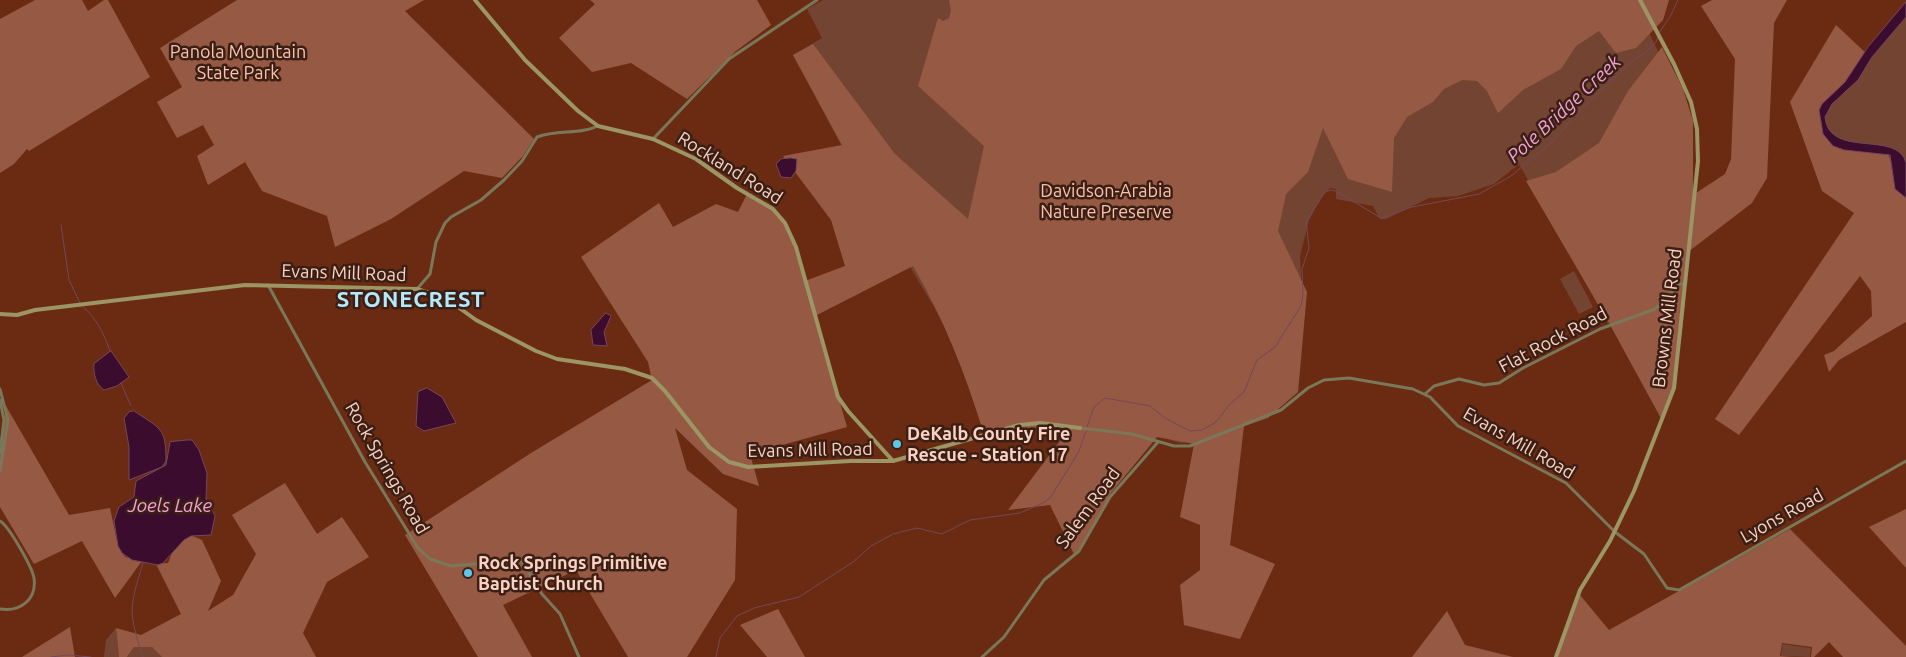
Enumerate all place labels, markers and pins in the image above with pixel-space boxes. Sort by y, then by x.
place label: DeKalb County Fire Rescue - Station 17 [907,423,1070,466]
marker: DeKalb County Fire Rescue - Station 17 [891,438,903,450]
place label: Rock Springs Primitive Baptist Church [478,552,667,594]
marker: Rock Springs Primitive Baptist Church [462,567,474,579]

